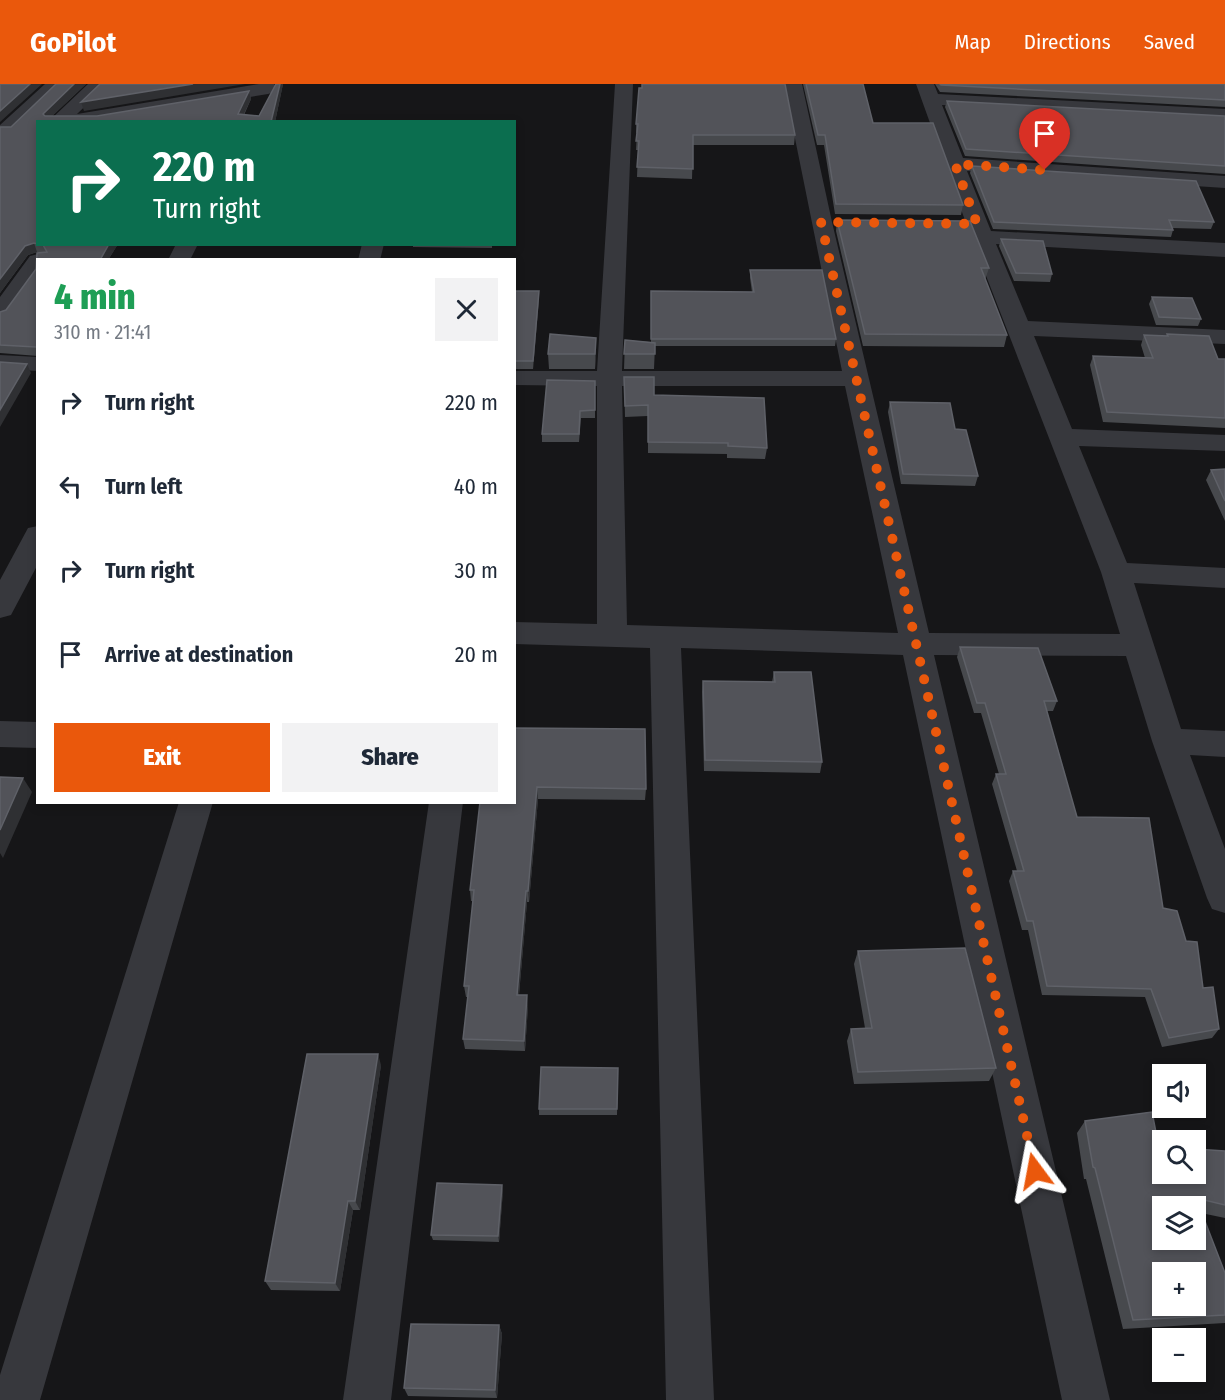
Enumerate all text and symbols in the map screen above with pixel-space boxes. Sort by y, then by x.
text: GoPilot [30,26,116,59]
text: Map [954,29,991,55]
text: Directions [1024,29,1111,55]
text: Saved [1144,29,1195,55]
pin [1019,108,1070,170]
icon: arrive [1028,117,1061,150]
text: 220 m [153,142,256,192]
icon: right [54,144,132,222]
text: Turn right [153,193,261,225]
text: 4 min [54,275,136,319]
button: close [435,278,498,341]
text: 310 m · 21:41 [54,320,151,344]
icon: right [54,386,87,419]
text: Turn right [105,389,194,416]
text: 220 m [445,389,498,416]
icon: left [54,470,87,503]
text: Turn left [105,473,183,500]
text: 40 m [454,473,498,500]
icon: right [54,554,87,587]
text: Turn right [105,557,194,584]
text: 30 m [455,557,498,584]
icon: arrive [54,638,87,671]
text: Arrive at destination [105,641,293,668]
text: 20 m [455,641,498,668]
button: Exit [54,723,270,792]
button: Share [282,723,498,792]
map controls [1152,1064,1206,1382]
button: sound [1152,1064,1206,1118]
button: search [1152,1130,1206,1184]
position arrow [1003,1139,1067,1203]
button: layers [1152,1196,1206,1250]
button: + [1152,1262,1206,1316]
button: − [1152,1328,1206,1382]

